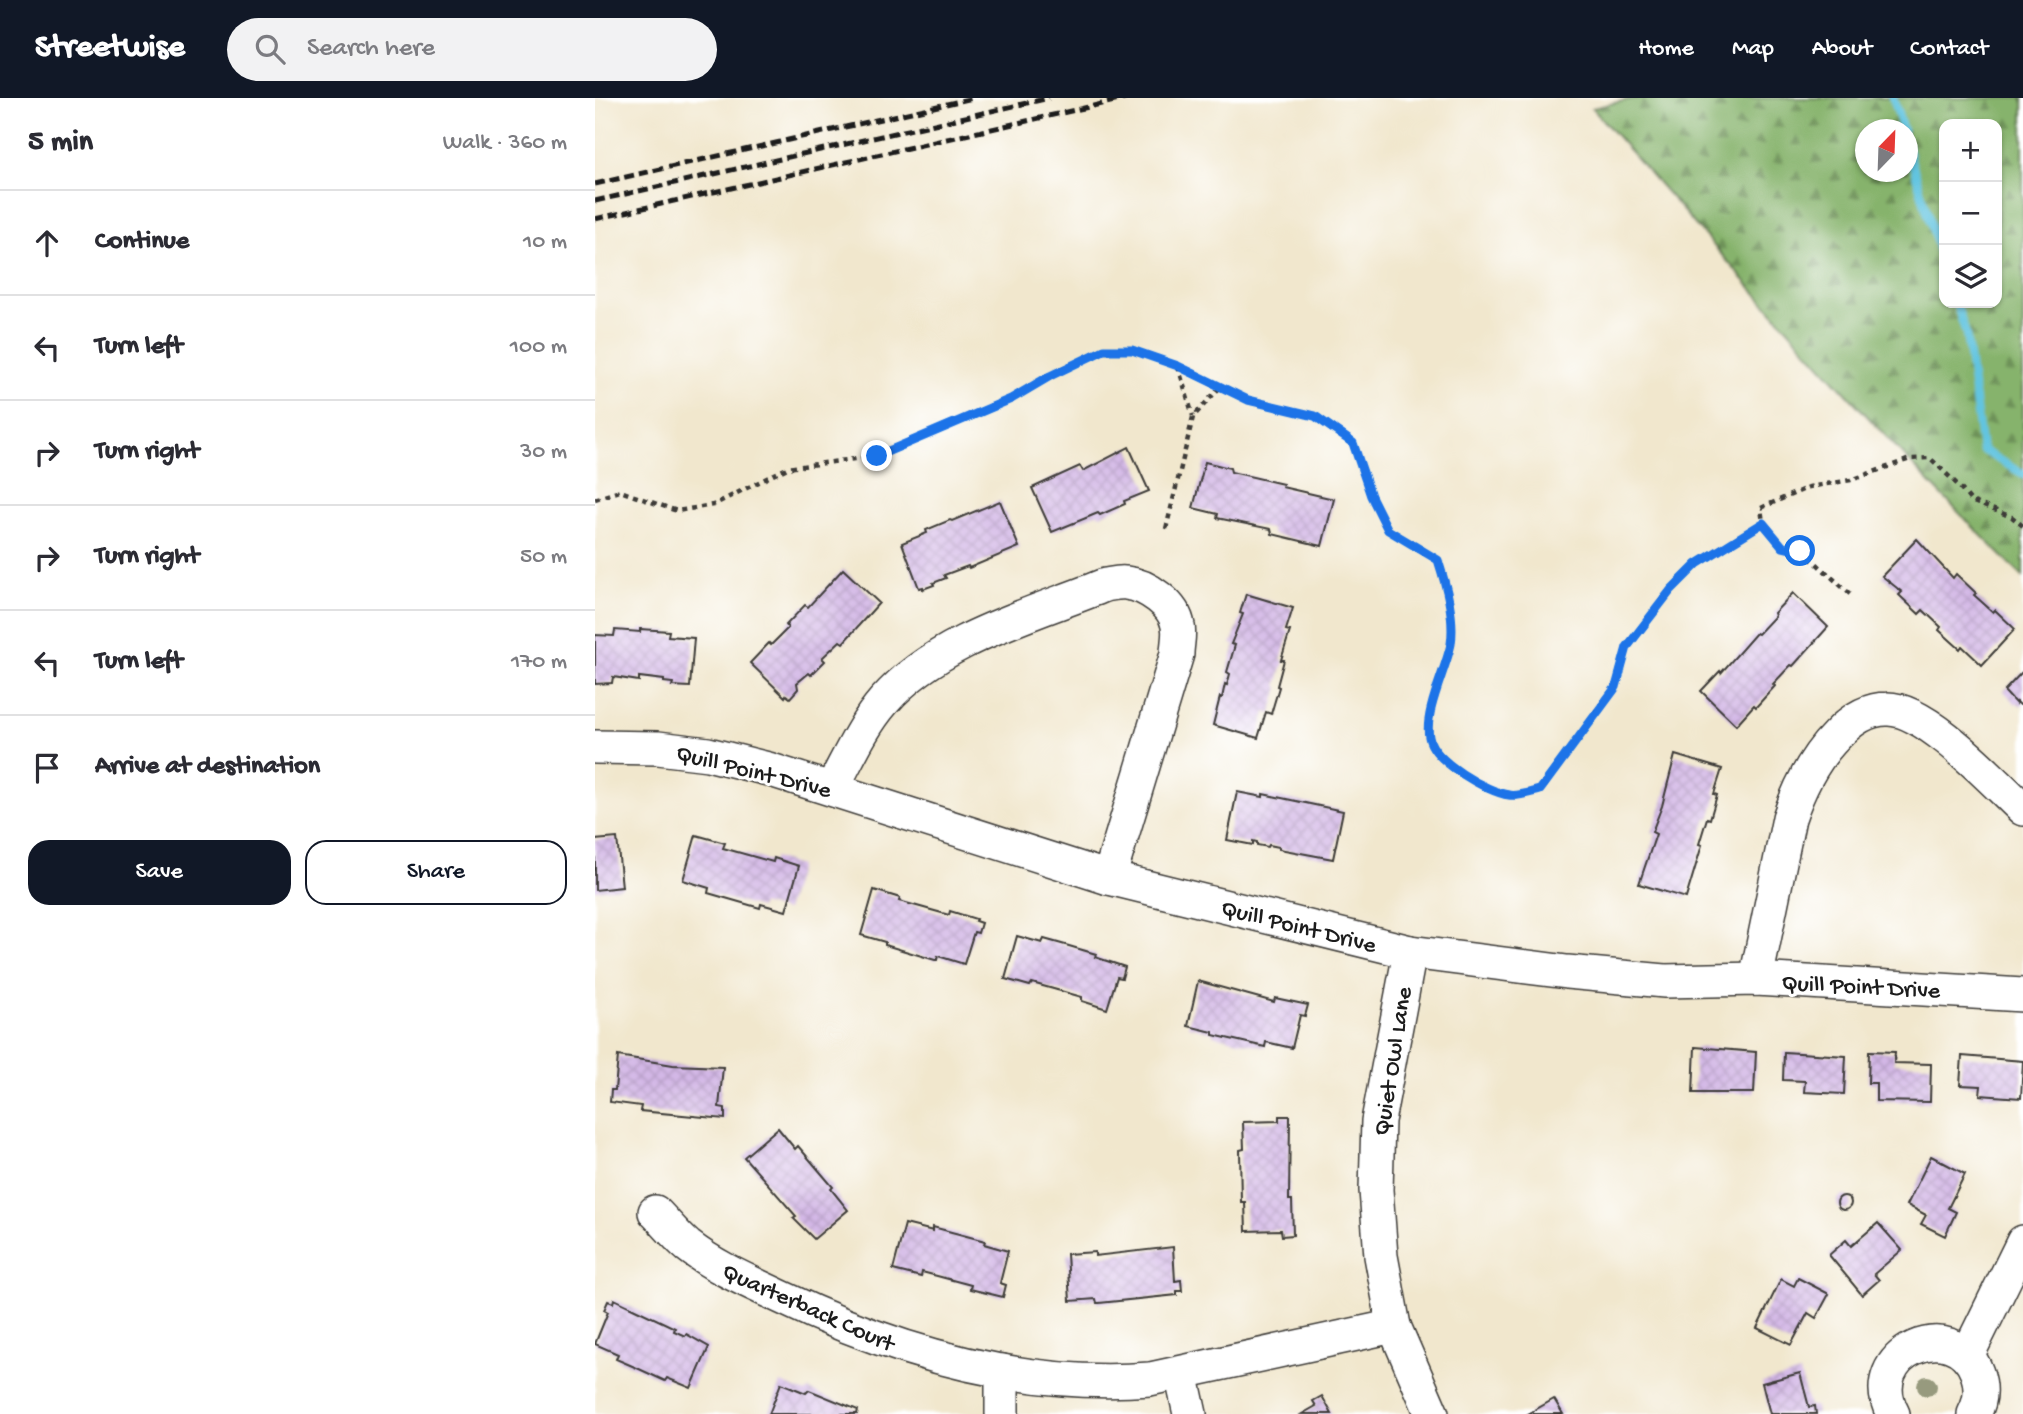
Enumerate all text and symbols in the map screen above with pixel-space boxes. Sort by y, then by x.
search box [227,18,717,81]
text: Streetwise [35,30,185,68]
icon: search [251,30,289,68]
text: Search here [307,34,435,65]
text: Home [1638,35,1694,64]
text: Map [1732,35,1774,64]
text: About [1812,35,1872,64]
text: Contact [1910,35,1988,64]
north arrow [1855,119,1918,182]
map controls [1939,119,2002,308]
button: + [1939,119,2002,182]
text: 5 min [28,126,93,161]
text: Walk · 360 m [443,130,567,157]
button: − [1939,182,2002,245]
icon: ahead [28,224,66,262]
text: Continue [95,227,189,258]
text: 10 m [523,229,567,256]
button: layers [1939,245,2002,308]
icon: left [28,329,66,367]
text: Turn left [95,332,183,363]
text: 100 m [510,334,567,361]
icon: right [28,434,66,472]
text: Turn right [95,437,199,468]
text: 30 m [520,439,567,466]
route end [861,440,892,471]
route start [1784,535,1815,566]
icon: right [28,539,66,577]
text: Turn right [95,542,199,573]
text: 50 m [520,544,567,571]
icon: left [28,644,66,682]
text: Turn left [95,647,183,678]
text: 170 m [511,649,567,676]
street label: Quill Point Drive [673,740,834,807]
icon: arrive [28,749,66,787]
text: Arrive at destination [95,752,320,783]
button: Save [28,840,291,905]
button: Share [305,840,567,905]
street label: Quill Point Drive [1218,895,1379,962]
street label: Quill Point Drive [1781,970,1942,1007]
street label: Quiet Owl Lane [1368,984,1421,1138]
street label: Quarterback Court [717,1258,900,1361]

